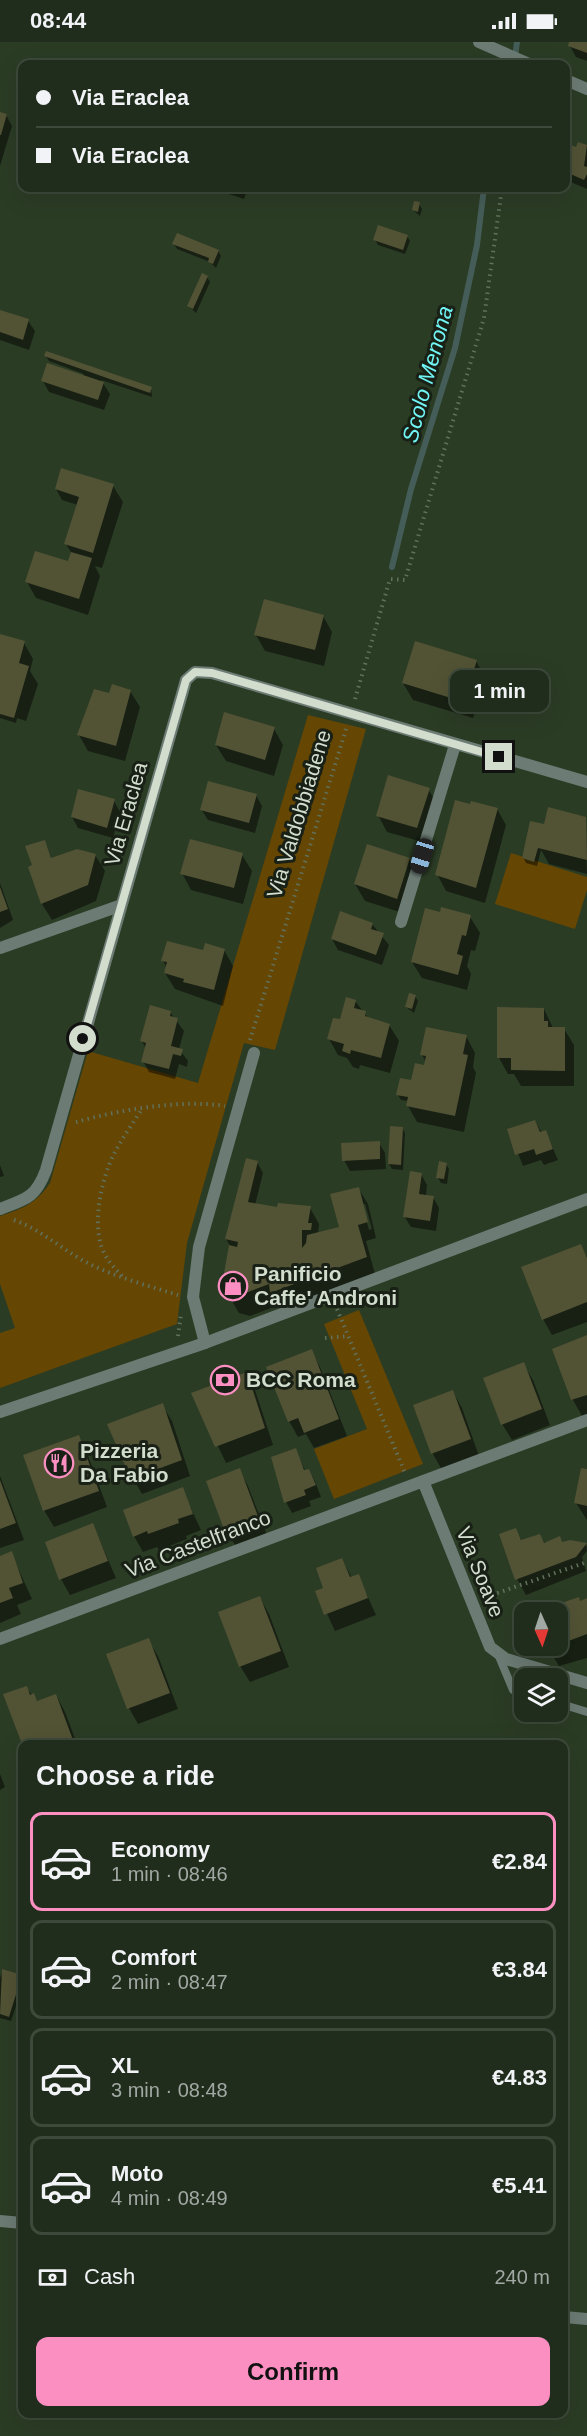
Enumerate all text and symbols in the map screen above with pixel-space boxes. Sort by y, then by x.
text: 08:44 [30,8,86,33]
text: Via Eraclea [72,85,189,110]
text: Via Eraclea [72,143,189,168]
water label: Scolo Menona [397,303,458,445]
callout: 1 min [450,670,548,712]
text: 1 min [473,680,526,702]
street label: Via Valdobbiadene [262,727,335,901]
route end [485,743,512,770]
street label: Via Eraclea [100,759,151,868]
car [408,836,436,876]
route start [69,1025,96,1052]
place label: Panificio Caffe' Androni [254,1262,397,1309]
shop icon: Panificio Caffe' Androni [217,1270,249,1302]
bank icon: BCC Roma [209,1364,241,1396]
place label: BCC Roma [246,1368,356,1391]
place label: Pizzeria Da Fabio [80,1439,169,1486]
restaurant icon: Pizzeria Da Fabio [43,1447,75,1479]
street label: Via Castelfranco [122,1505,274,1582]
street label: Via Soave [452,1523,509,1620]
north arrow [514,1602,568,1656]
map controls [514,1602,568,1722]
button: layers [514,1668,568,1722]
text: Choose a ride [36,1761,215,1791]
icon: car [39,1835,93,1889]
text: Economy [111,1837,210,1862]
text: €2.84 [492,1849,547,1874]
text: 1 min · 08:46 [111,1863,228,1885]
icon: car [39,1943,93,1997]
text: Comfort [111,1945,197,1970]
text: €3.84 [492,1957,547,1982]
text: 2 min · 08:47 [111,1971,228,1993]
icon: car [39,2051,93,2105]
text: XL [111,2053,139,2078]
text: €4.83 [492,2065,547,2090]
text: 3 min · 08:48 [111,2079,228,2101]
icon: car [39,2159,93,2213]
text: Moto [111,2161,164,2186]
text: €5.41 [492,2173,547,2198]
text: 4 min · 08:49 [111,2187,228,2209]
icon: cash [36,2261,69,2294]
text: Cash [84,2264,135,2289]
text: 240 m [494,2266,550,2288]
button: Confirm [36,2337,550,2406]

